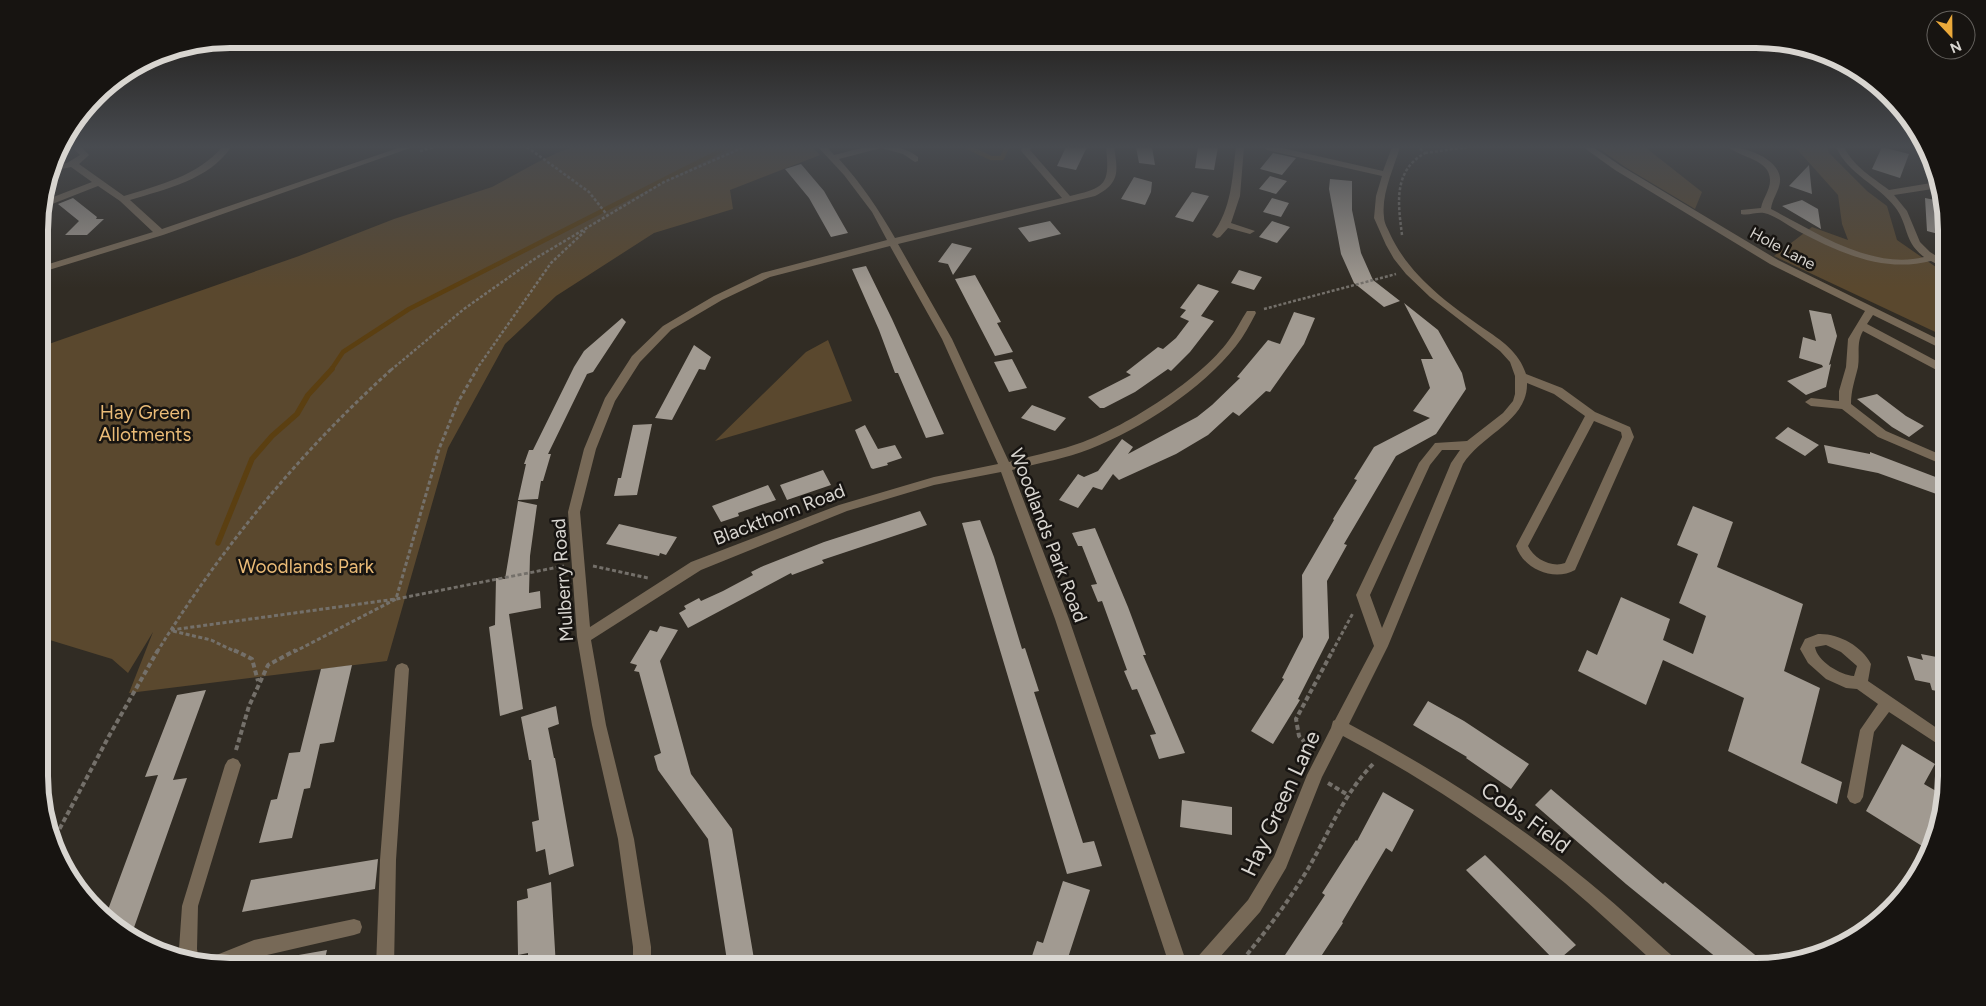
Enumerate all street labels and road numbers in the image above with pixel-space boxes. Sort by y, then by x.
street label: Hole Lane [1747,223,1819,274]
street label: Woodlands Park Road [1005,445,1092,625]
street label: Blackthorn Road [710,479,848,550]
street label: Mulberry Road [547,517,578,642]
street label: Hay Green Lane [1235,726,1326,880]
street label: Cobs Field [1476,776,1576,859]

